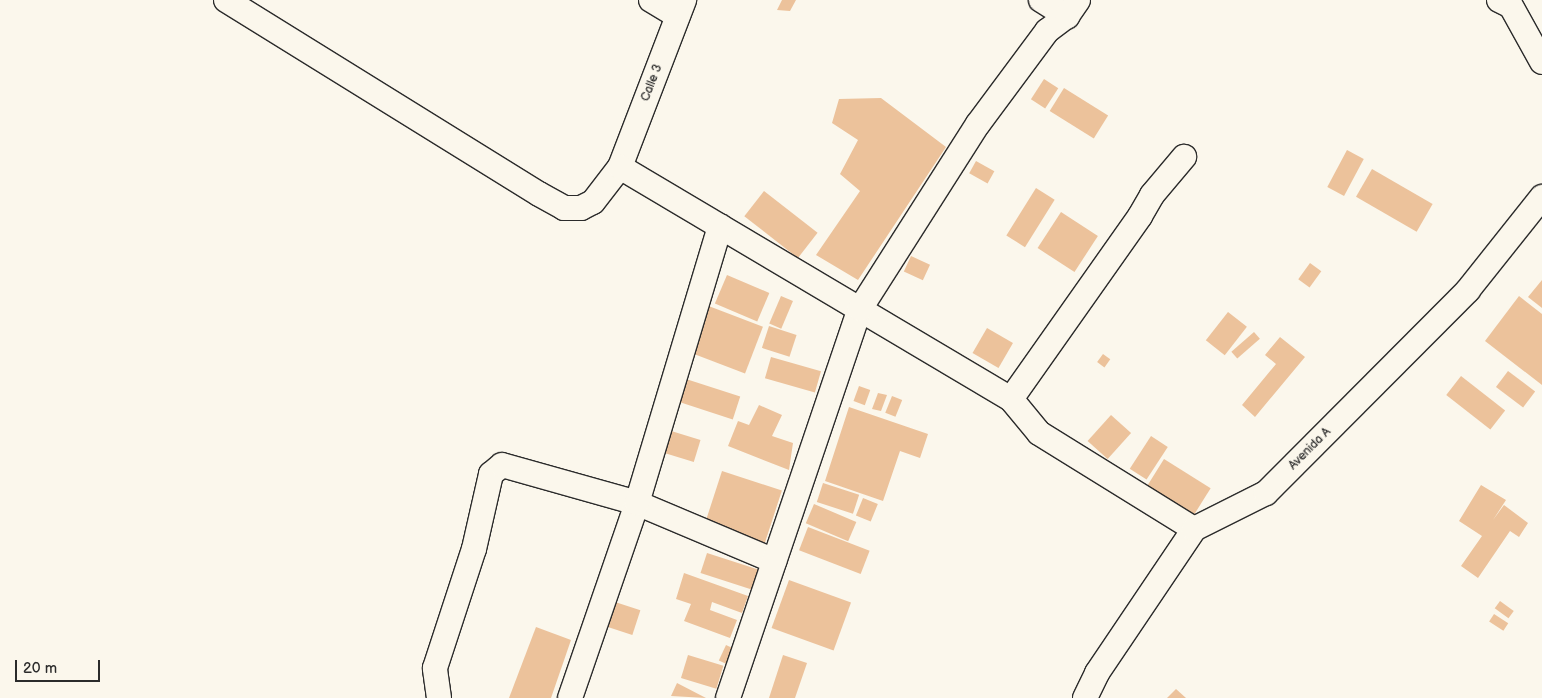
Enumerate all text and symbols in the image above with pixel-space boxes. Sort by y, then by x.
street label: Calle 3 [638,63,666,103]
street label: Avenida A [1286,425,1334,473]
scale bar [18,650,102,682]
text: 20 m [23,659,57,678]

